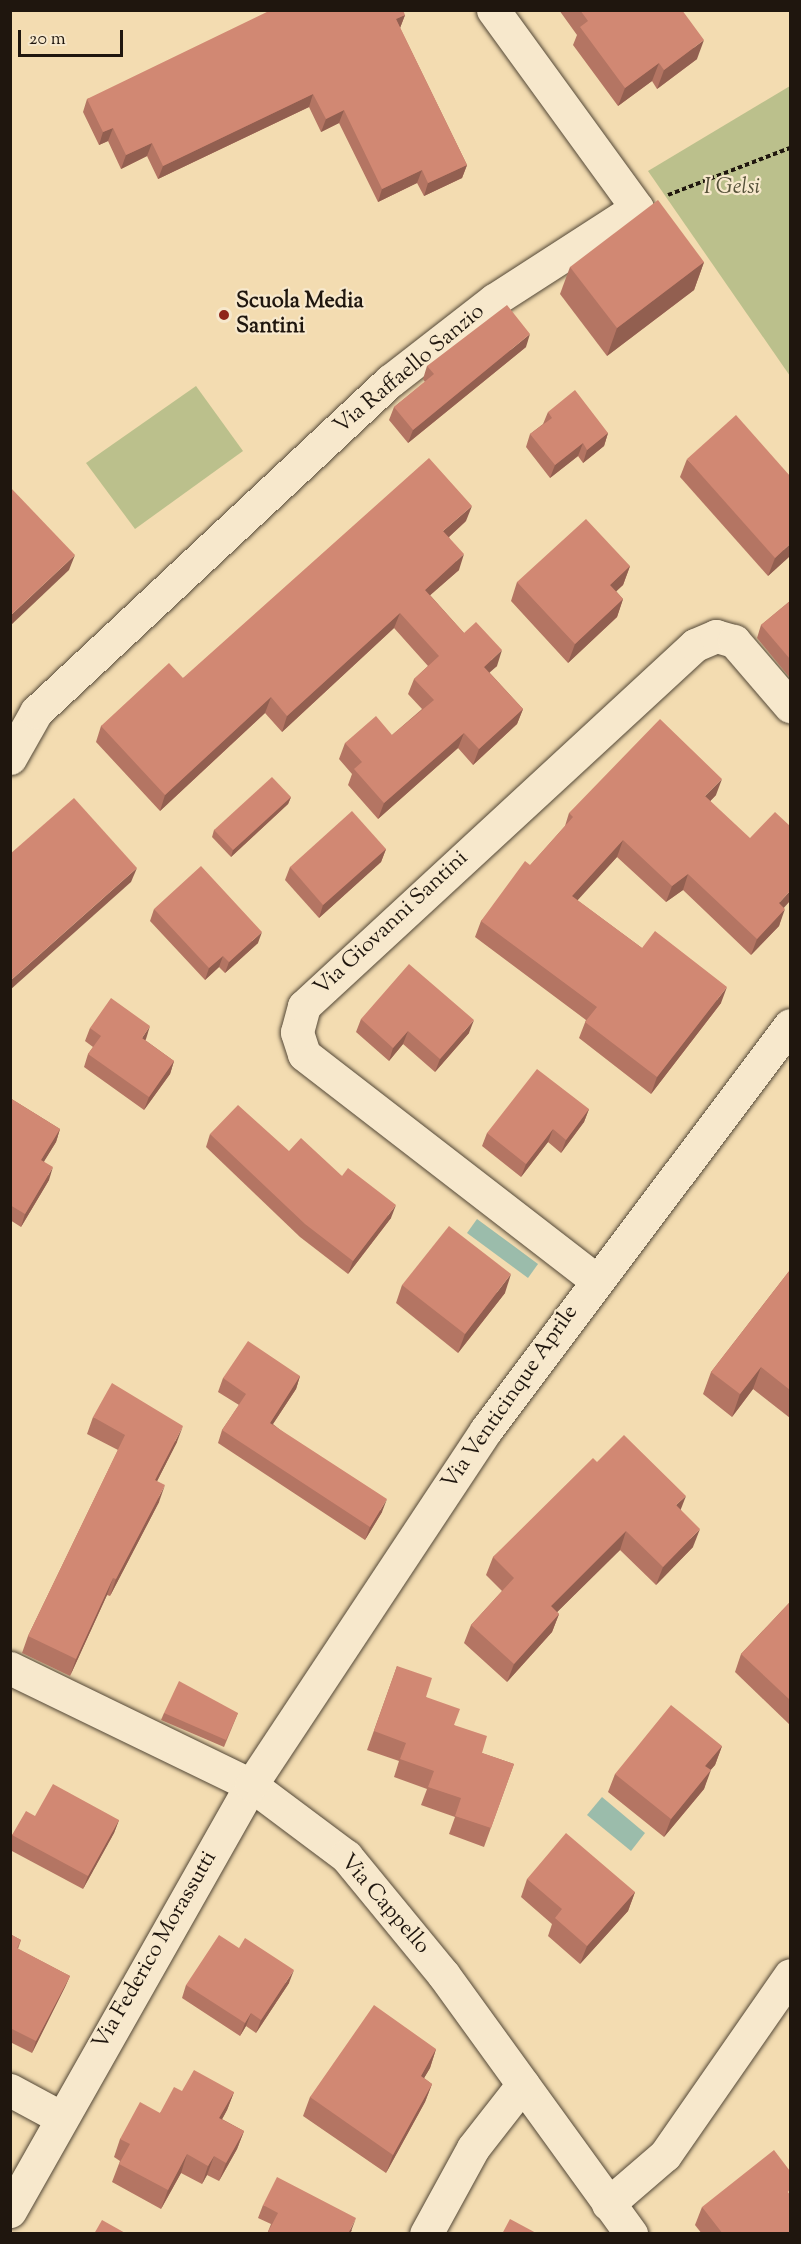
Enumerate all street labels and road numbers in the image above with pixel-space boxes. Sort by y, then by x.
street label: Via Raffaello Sanzio [329,299,491,441]
street label: Via Giovanni Santini [310,846,474,1002]
street label: Via Venticinque Aprile [437,1301,585,1495]
street label: Via Federico Morassutti [88,1847,224,2055]
street label: Via Cappello [334,1850,434,1960]

